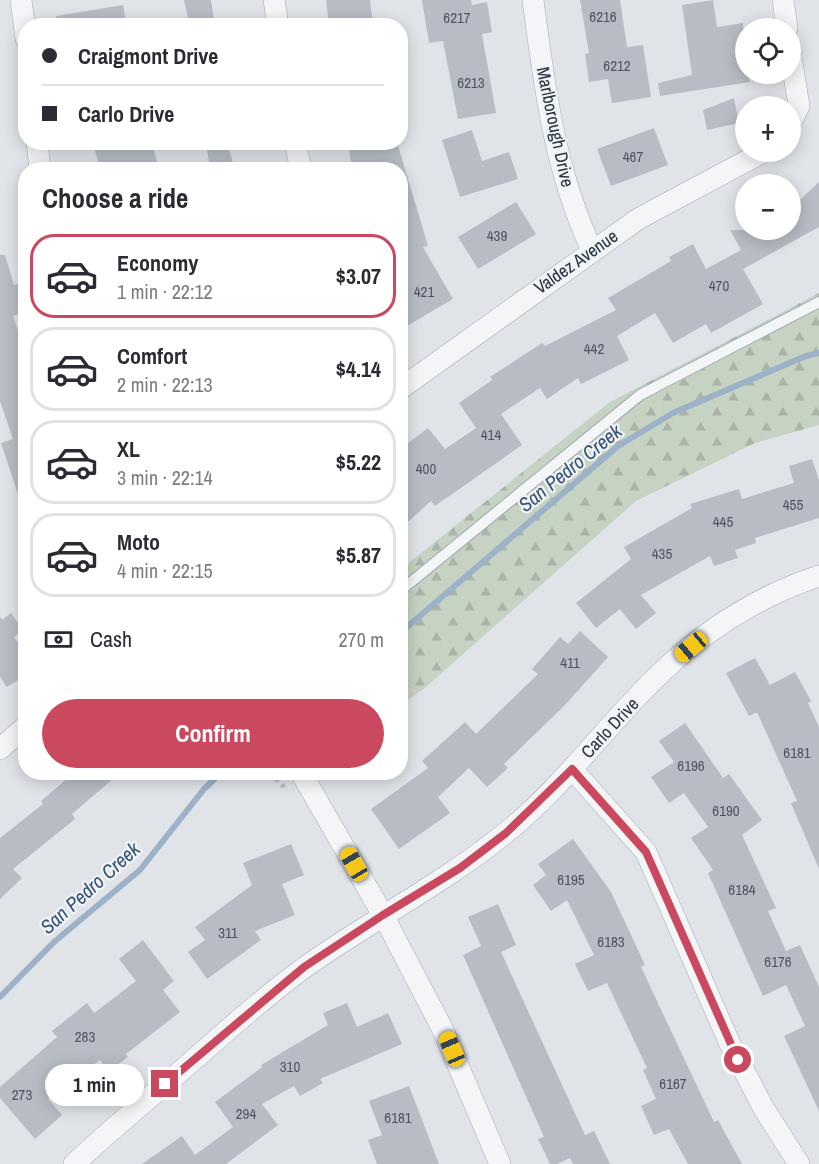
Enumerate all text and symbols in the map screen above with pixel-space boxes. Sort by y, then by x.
house number: 6216 [589,6,617,27]
house number: 6217 [443,7,471,28]
map controls [735,18,801,240]
button: locate [735,18,801,84]
text: Craigmont Drive [78,41,218,71]
house number: 6212 [603,55,631,76]
street label: Marlborough Drive [531,65,580,189]
house number: 6213 [457,72,485,93]
button: + [735,96,801,162]
text: Carlo Drive [78,99,174,129]
house number: 467 [623,146,643,167]
button: − [735,174,801,240]
text: Choose a ride [42,180,188,216]
street label: Valdez Avenue [529,223,623,300]
house number: 439 [487,225,507,246]
text: Economy [117,248,198,278]
icon: car [45,249,99,303]
text: $3.07 [336,261,381,291]
house number: 470 [709,275,729,296]
text: 1 min · 22:12 [117,278,213,305]
house number: 421 [414,281,434,302]
house number: 442 [584,338,604,359]
text: Comfort [117,341,187,371]
icon: car [45,342,99,396]
text: $4.14 [336,354,381,384]
text: 2 min · 22:13 [117,371,213,398]
water label: San Pedro Creek [512,417,628,518]
house number: 414 [481,424,501,445]
text: XL [117,434,140,464]
icon: car [45,435,99,489]
text: $5.22 [336,447,381,477]
house number: 400 [416,458,436,479]
text: 3 min · 22:14 [117,464,213,491]
house number: 455 [783,494,803,515]
house number: 445 [713,511,733,532]
text: Moto [117,527,160,557]
icon: car [45,528,99,582]
text: $5.87 [336,540,381,570]
house number: 435 [652,543,672,564]
text: 4 min · 22:15 [117,557,213,584]
icon: cash [42,623,75,656]
text: Cash [90,624,132,654]
text: 270 m [338,626,384,653]
car [671,629,711,665]
house number: 411 [560,652,580,673]
street label: Carlo Drive [575,692,644,763]
button: Confirm [42,699,384,768]
house number: 6181 [783,742,811,763]
house number: 6196 [677,755,705,776]
house number: 6190 [712,800,740,821]
water label: San Pedro Creek [34,835,146,940]
car [337,844,371,884]
house number: 6195 [557,869,585,890]
house number: 6184 [728,879,756,900]
house number: 311 [218,922,238,943]
house number: 6183 [597,931,625,952]
house number: 6176 [764,951,792,972]
house number: 283 [75,1026,95,1047]
car [437,1029,467,1069]
route start [724,1046,751,1073]
house number: 310 [280,1056,300,1077]
callout: 1 min [45,1063,144,1105]
route end [151,1070,178,1097]
text: 1 min [73,1071,116,1098]
house number: 6167 [659,1073,687,1094]
house number: 273 [12,1084,32,1105]
house number: 294 [236,1103,256,1124]
house number: 6181 [384,1107,412,1128]

